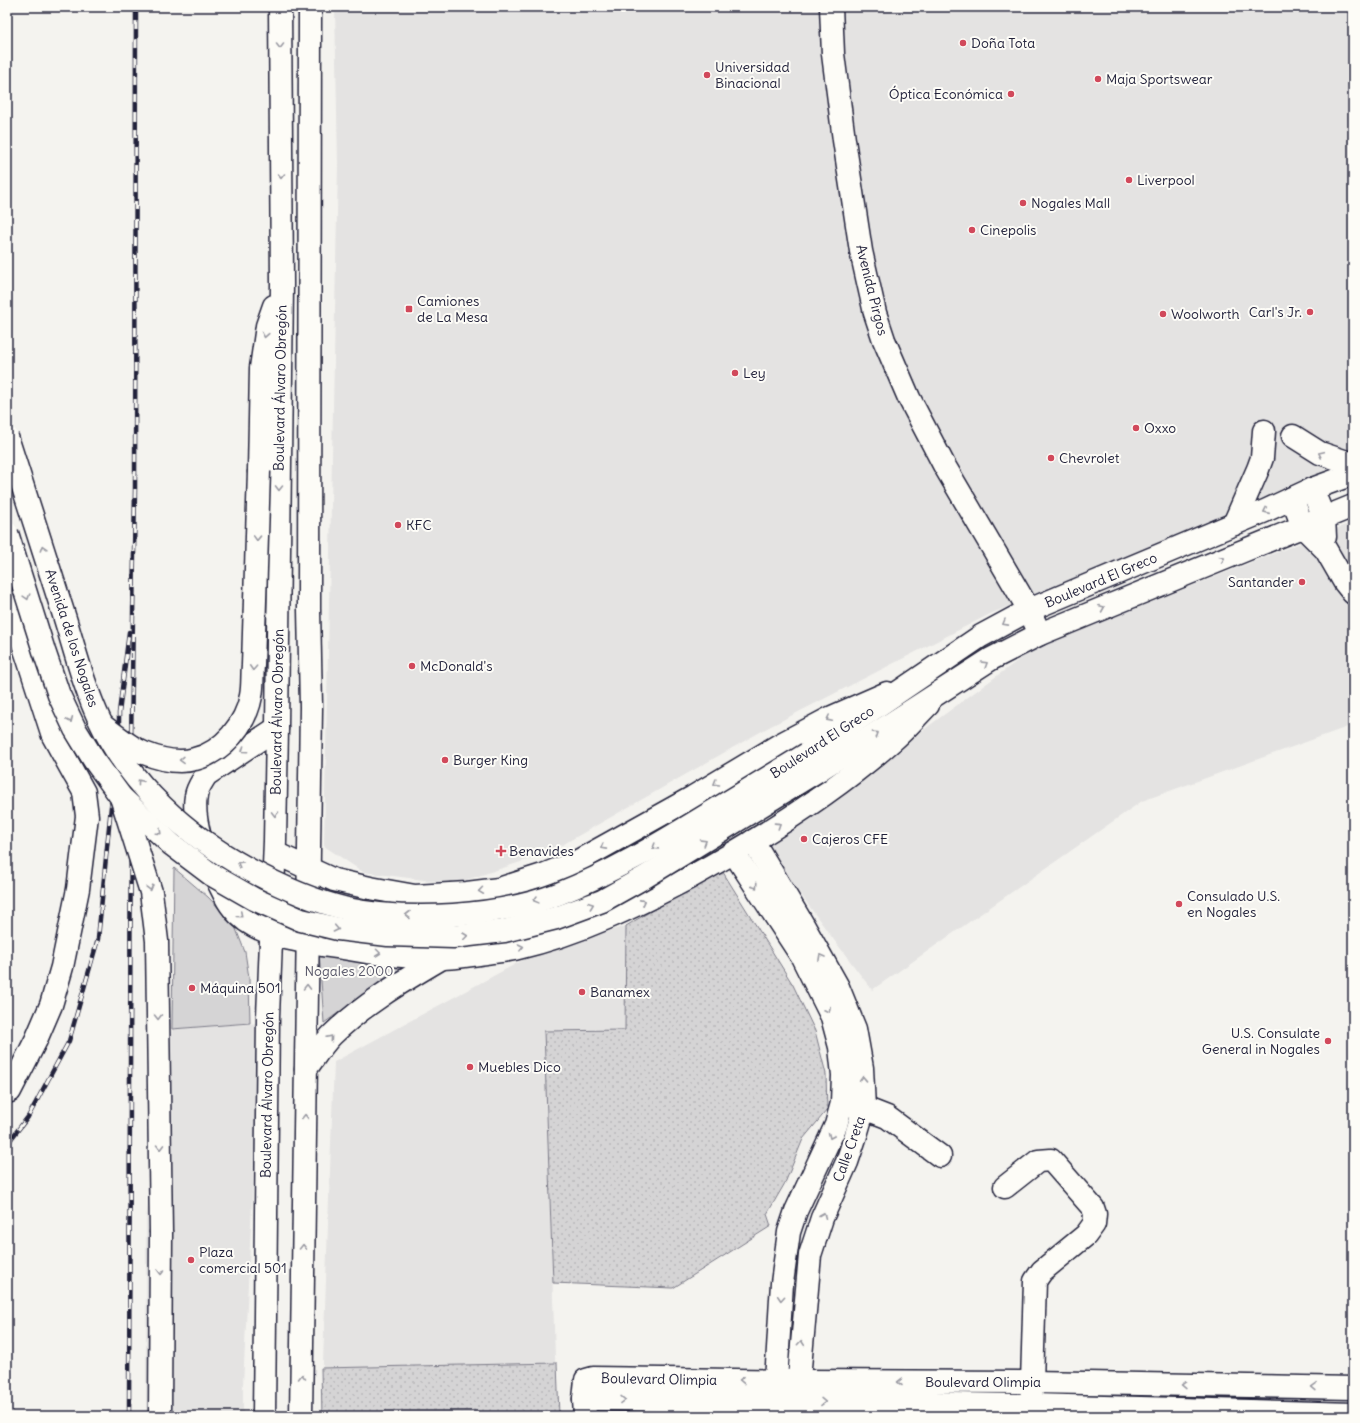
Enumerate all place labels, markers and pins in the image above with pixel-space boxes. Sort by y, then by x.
place label: Doña Tota [971,34,1035,52]
marker: Doña Tota [958,38,968,48]
place label: Universidad Binacional [715,58,790,92]
marker: Universidad Binacional [702,70,712,80]
place label: Maja Sportswear [1106,70,1213,88]
marker: Maja Sportswear [1093,74,1103,84]
place label: Óptica Económica [889,85,1003,103]
marker: Óptica Económica [1006,89,1016,99]
place label: Liverpool [1137,171,1195,189]
marker: Liverpool [1124,175,1134,185]
place label: Nogales Mall [1031,194,1110,212]
marker: Nogales Mall [1018,198,1028,208]
place label: Cinepolis [980,221,1037,239]
marker: Cinepolis [967,225,977,235]
place label: Camiones de La Mesa [417,292,488,326]
place label: Carl's Jr. [1249,303,1302,321]
marker: Camiones de La Mesa [404,304,414,314]
place label: Woolworth [1171,305,1240,323]
marker: Carl's Jr. [1305,307,1315,317]
marker: Woolworth [1158,309,1168,319]
place label: Ley [743,364,766,382]
marker: Ley [730,368,740,378]
place label: Oxxo [1144,419,1176,437]
marker: Oxxo [1131,423,1141,433]
place label: Chevrolet [1059,449,1120,467]
marker: Chevrolet [1046,453,1056,463]
place label: KFC [406,516,432,534]
marker: KFC [393,520,403,530]
place label: Santander [1228,573,1294,591]
marker: Santander [1297,577,1307,587]
place label: McDonald's [420,657,493,675]
marker: McDonald's [407,661,417,671]
place label: Burger King [453,751,528,769]
marker: Burger King [440,755,450,765]
place label: Cajeros CFE [812,830,888,848]
marker: Cajeros CFE [799,834,809,844]
place label: Benavides [509,842,574,860]
marker: Benavides [496,846,506,856]
place label: Consulado U.S. en Nogales [1187,887,1280,921]
marker: Consulado U.S. en Nogales [1174,899,1184,909]
place label: Máquina 501 [200,979,281,997]
marker: Máquina 501 [187,983,197,993]
place label: Banamex [590,983,650,1001]
marker: Banamex [577,987,587,997]
place label: U.S. Consulate General in Nogales [1202,1024,1320,1058]
marker: U.S. Consulate General in Nogales [1323,1036,1333,1046]
place label: Muebles Dico [478,1058,561,1076]
marker: Muebles Dico [465,1062,475,1072]
place label: Plaza comercial 501 [199,1243,287,1277]
marker: Plaza comercial 501 [186,1255,196,1265]

